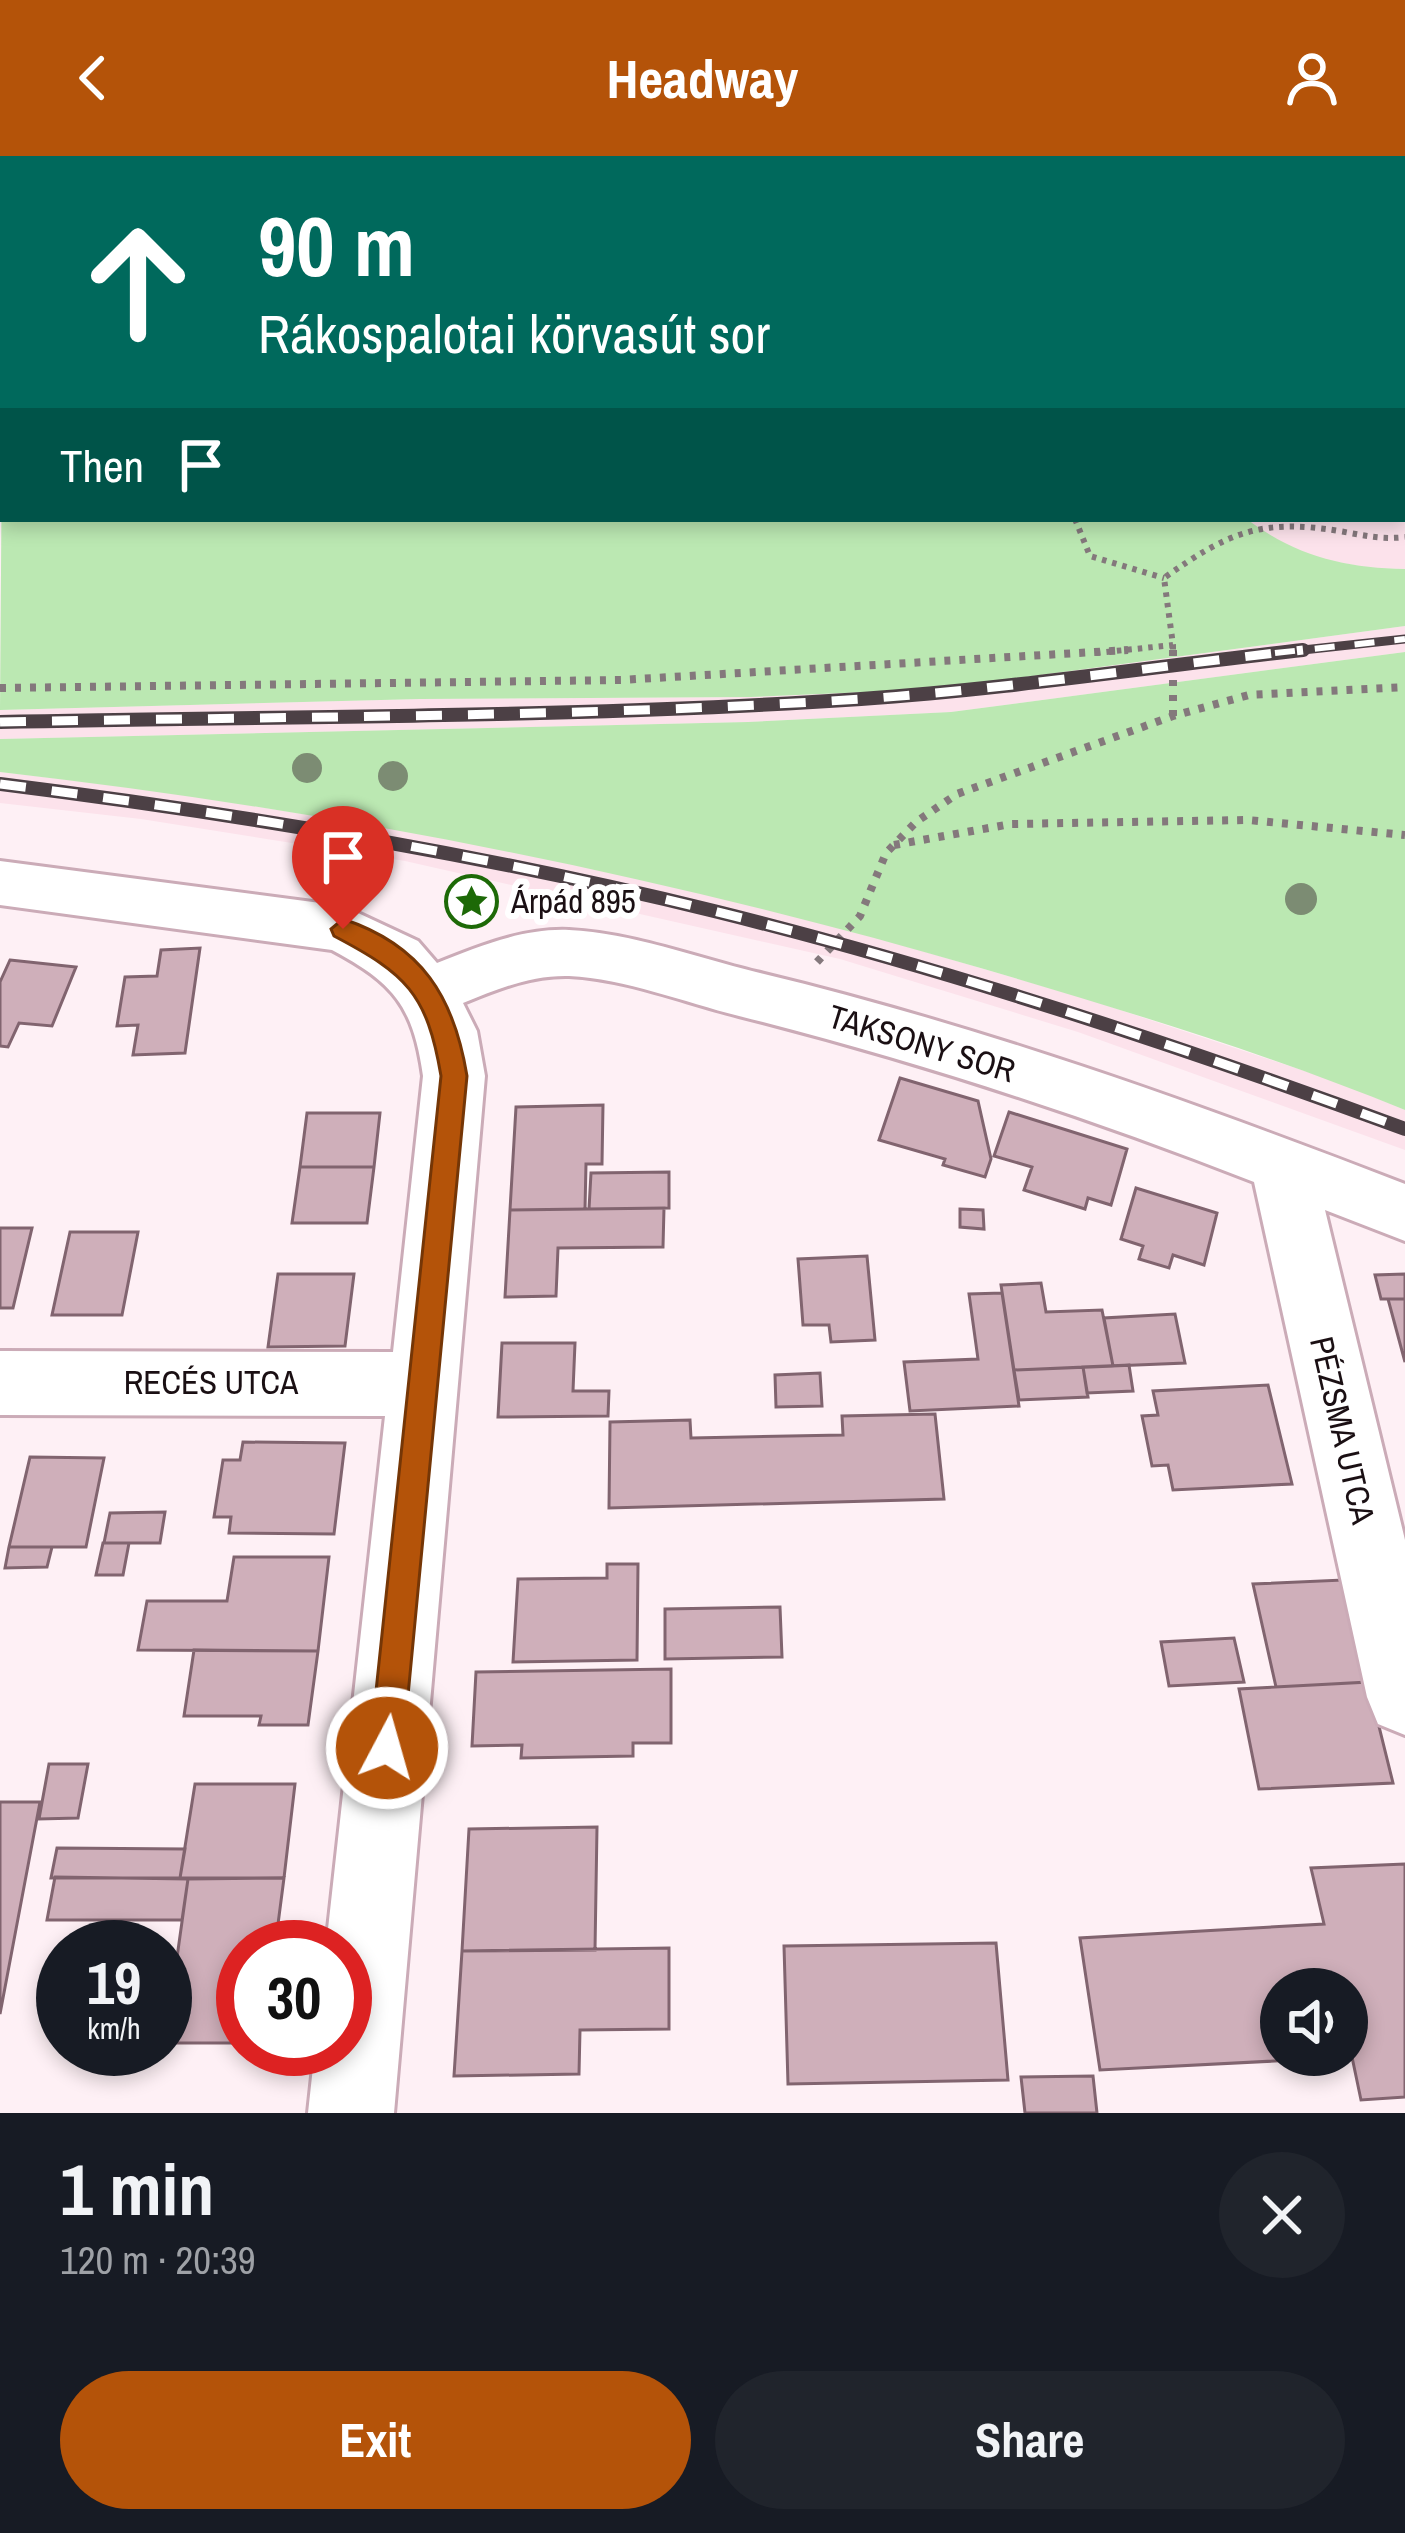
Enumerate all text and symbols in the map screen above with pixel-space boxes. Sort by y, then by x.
text: Headway [607,42,798,115]
icon: back [60,45,126,111]
icon: person [1279,45,1345,111]
text: 90 m [258,189,415,302]
icon: ahead [60,204,216,360]
text: Rákospalotai körvasút sor [258,297,770,370]
icon: arrive [168,432,234,498]
text: Then [60,435,144,496]
pin [292,806,394,929]
icon: arrive [310,824,376,890]
place icon: Árpád 895 [444,873,500,929]
place label: Árpád 895 [510,879,636,923]
street label: TAKSONY SOR [823,994,1021,1092]
street label: PÉZSMA UTCA [1300,1332,1386,1529]
street label: RECÉS UTCA [124,1360,299,1404]
position arrow [324,1685,450,1811]
speed limit sign: 30 [216,1920,372,2076]
text: 19 [87,1942,141,2023]
map controls [1260,1968,1368,2076]
button: sound [1260,1968,1368,2076]
text: km/h [87,2008,141,2048]
text: 1 min [60,2140,214,2237]
button: close [1219,2152,1345,2278]
text: 120 m · 20:39 [60,2234,256,2286]
button: Exit [60,2371,691,2509]
button: Share [715,2371,1345,2509]

